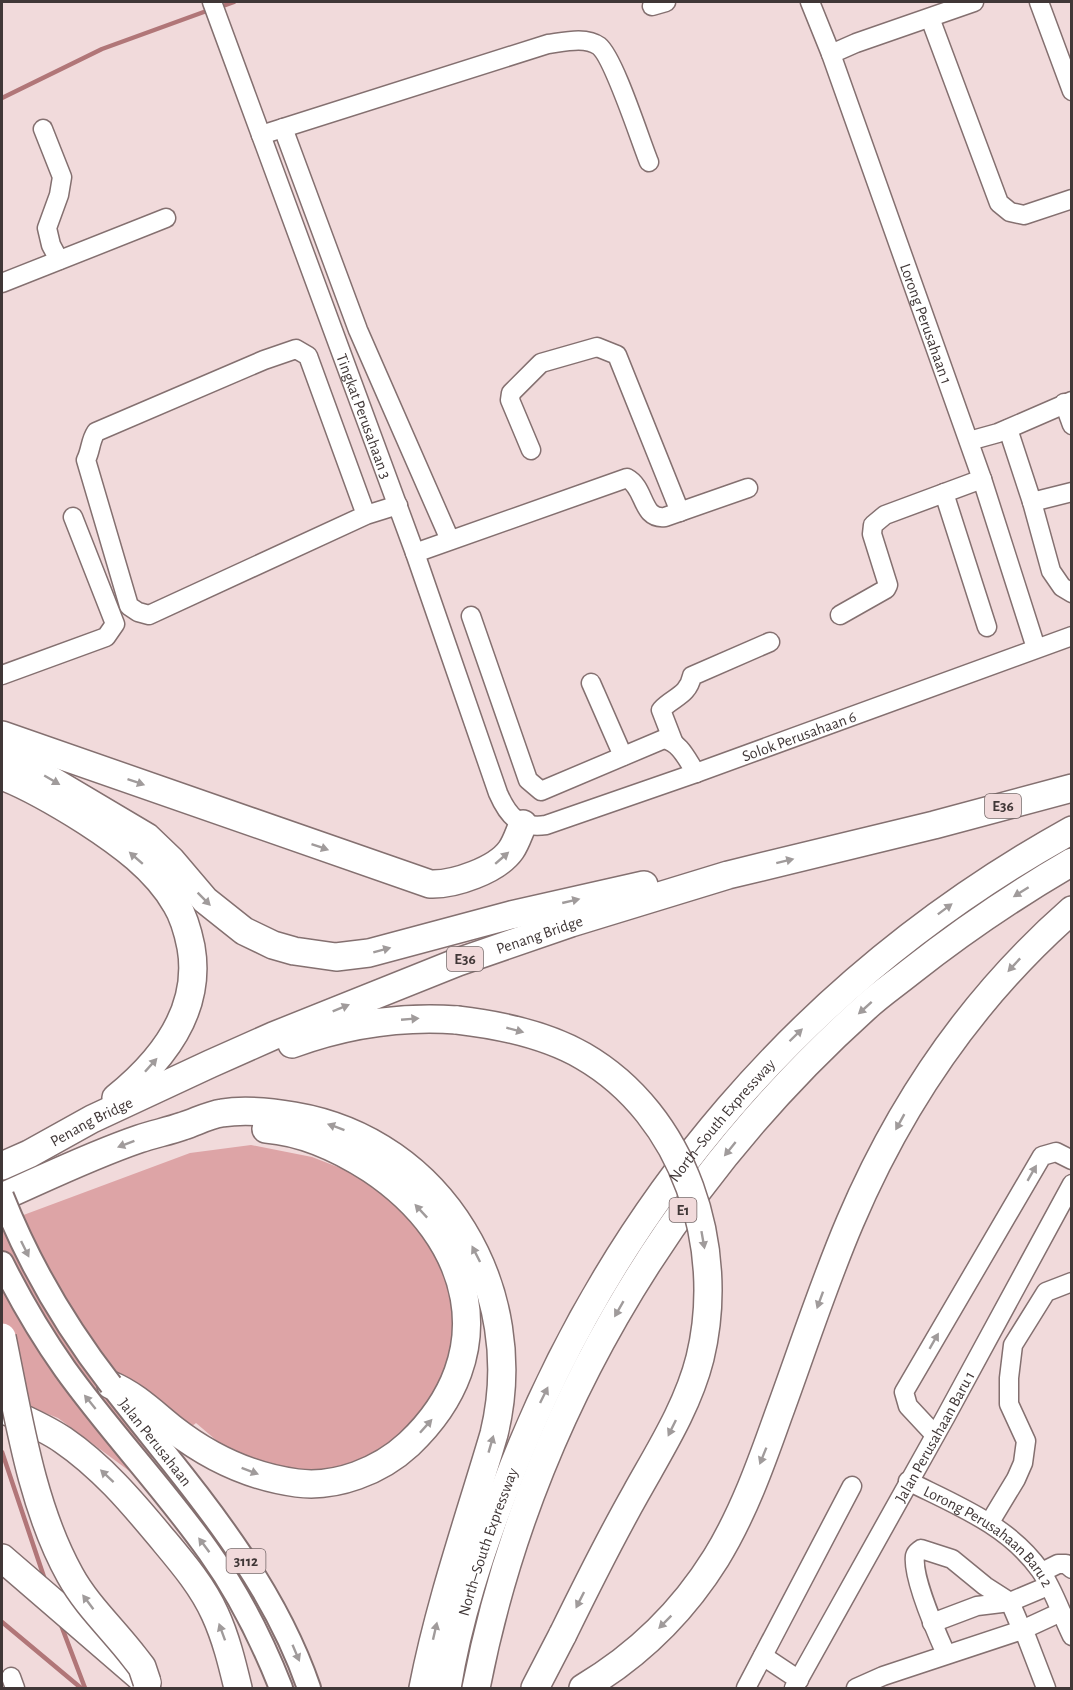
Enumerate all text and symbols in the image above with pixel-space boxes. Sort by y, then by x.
street label: Lorong Perusahaan 1 [897,261,955,386]
street label: Tingkat Perusahaan 3 [333,351,394,481]
street label: Solok Perusahaan 6 [740,708,858,765]
one-way arrow [44,775,61,785]
one-way arrow [127,778,145,788]
road number: E36 [985,794,1021,818]
one-way arrow [311,842,329,852]
one-way arrow [129,852,144,865]
one-way arrow [494,852,509,865]
one-way arrow [776,856,794,866]
one-way arrow [1013,887,1029,898]
one-way arrow [197,891,211,905]
one-way arrow [562,895,580,905]
one-way arrow [937,903,953,916]
street label: Penang Bridge [494,913,585,957]
one-way arrow [373,944,391,954]
road number: E36 [447,947,483,971]
one-way arrow [1008,957,1021,972]
one-way arrow [858,1001,873,1014]
one-way arrow [332,1003,350,1012]
one-way arrow [400,1014,419,1024]
one-way arrow [506,1026,524,1035]
one-way arrow [789,1029,803,1043]
street label: North–South Expressway [666,1056,779,1185]
one-way arrow [144,1058,157,1073]
street label: Penang Bridge [48,1094,135,1150]
one-way arrow [894,1114,905,1130]
one-way arrow [326,1122,344,1132]
one-way arrow [117,1139,135,1149]
one-way arrow [723,1141,736,1157]
one-way arrow [1027,1165,1038,1181]
road number: E1 [670,1198,696,1222]
one-way arrow [414,1204,428,1219]
one-way arrow [699,1230,708,1249]
one-way arrow [20,1240,30,1258]
one-way arrow [472,1246,481,1263]
one-way arrow [815,1291,825,1309]
one-way arrow [614,1301,624,1318]
one-way arrow [928,1333,939,1349]
street label: Jalan Perusahaan Baru 1 [893,1369,978,1505]
one-way arrow [540,1386,549,1403]
one-way arrow [84,1394,97,1410]
street label: Jalan Perusahaan [116,1395,195,1489]
one-way arrow [419,1419,432,1434]
one-way arrow [667,1420,677,1437]
one-way arrow [487,1435,496,1453]
one-way arrow [758,1447,767,1465]
street label: North–South Expressway [456,1466,522,1618]
one-way arrow [241,1467,259,1477]
one-way arrow [100,1470,114,1484]
street label: Lorong Perusahaan Baru 2 [921,1483,1056,1590]
one-way arrow [198,1538,210,1554]
road number: 3112 [226,1549,266,1573]
one-way arrow [575,1592,585,1609]
one-way arrow [82,1594,94,1610]
one-way arrow [658,1615,672,1629]
one-way arrow [431,1621,440,1640]
one-way arrow [217,1623,227,1641]
one-way arrow [291,1644,301,1662]

